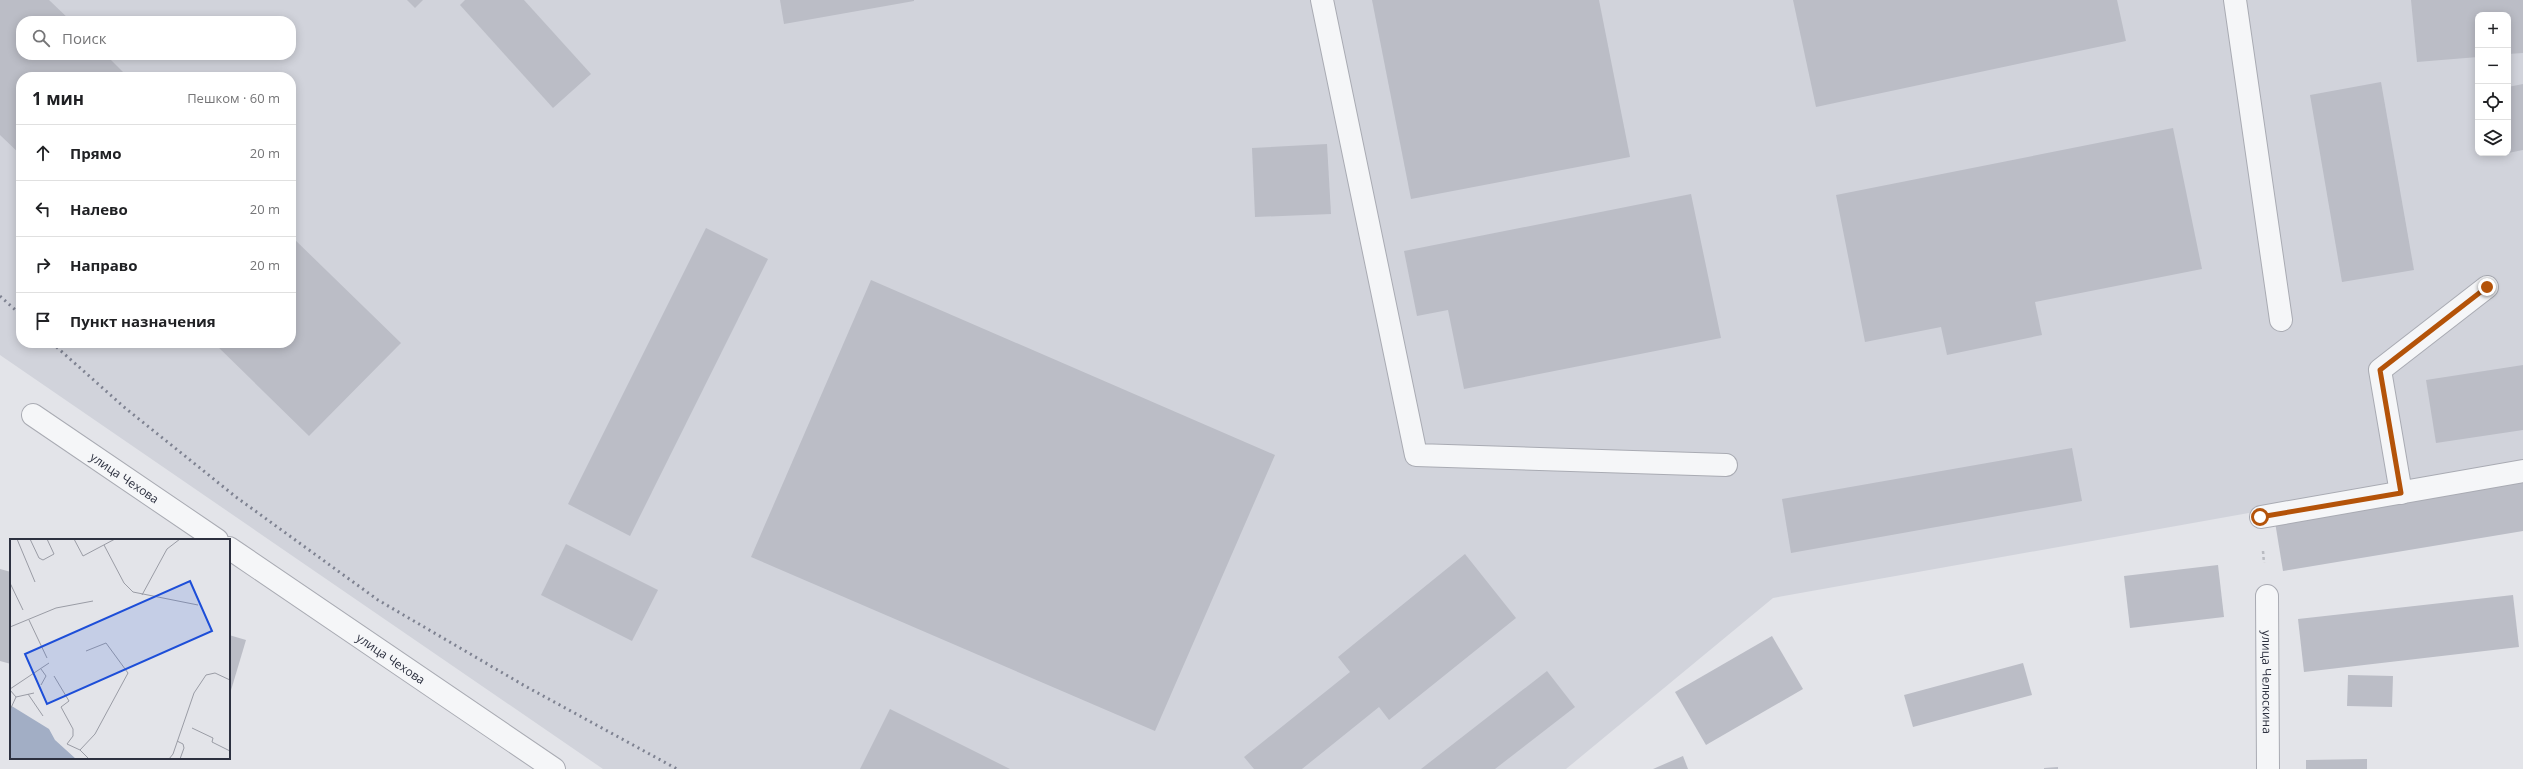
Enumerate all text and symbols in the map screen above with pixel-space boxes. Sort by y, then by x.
map controls [2475,12,2511,156]
button: + [2475,12,2511,48]
search box [16,16,296,60]
icon: search [30,27,52,49]
text: Поиск [62,28,106,48]
button: − [2475,48,2511,84]
button: locate [2475,84,2511,120]
text: 1 мин [32,87,84,110]
text: Пешком · 60 m [187,89,280,107]
button: layers [2475,120,2511,156]
icon: ahead [32,142,54,164]
text: Прямо [70,143,122,163]
text: 20 m [250,144,280,162]
icon: left [32,198,54,220]
text: Налево [70,199,128,219]
text: 20 m [250,200,280,218]
icon: right [32,254,54,276]
text: Направо [70,255,138,275]
text: 20 m [250,256,280,274]
route end [2478,278,2496,296]
icon: arrive [32,310,54,332]
text: Пункт назначения [70,311,216,331]
street label: улица Чехова [87,448,163,507]
route start [2251,508,2269,526]
inset map [10,539,230,759]
street label: улица Чехова [353,629,429,688]
street label: улица Челюскина [2259,630,2276,734]

